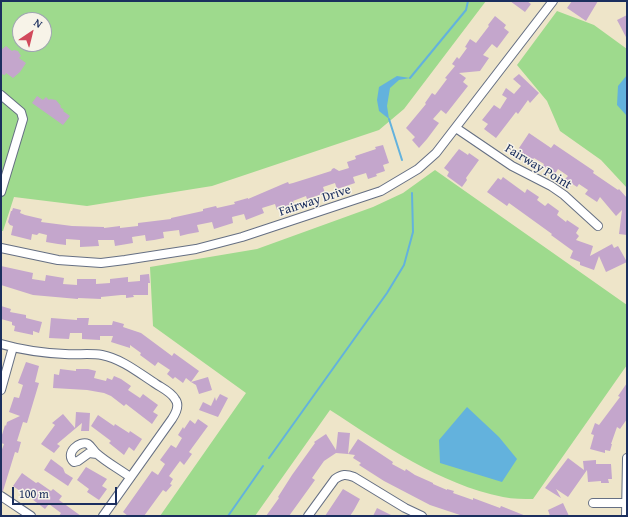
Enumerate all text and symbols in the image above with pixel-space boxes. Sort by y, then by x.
north arrow [12,12,52,52]
text: N [31,14,46,32]
street label: Fairway Point [502,141,574,193]
street label: Fairway Drive [277,182,353,220]
scale bar [14,479,119,505]
text: 100 m [19,485,49,502]

